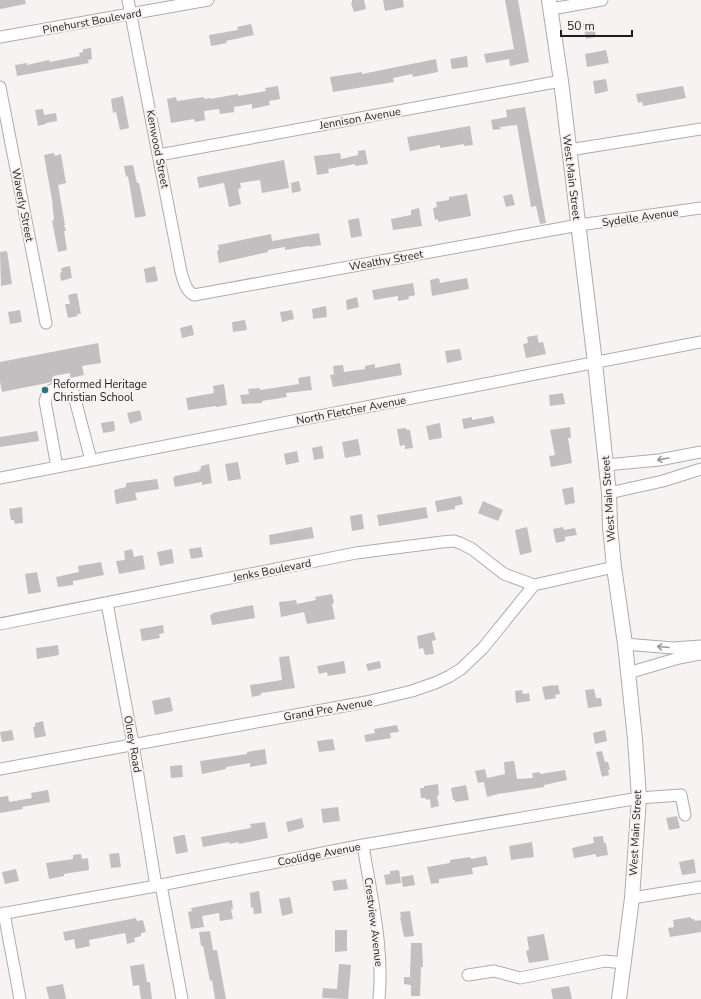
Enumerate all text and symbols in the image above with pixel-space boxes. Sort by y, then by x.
street label: Pinehurst Boulevard [41,5,143,38]
scale bar [561,12,632,38]
text: 50 m [567,18,595,34]
street label: Jennison Avenue [317,104,402,133]
street label: Kenwood Street [143,109,172,190]
street label: West Main Street [559,133,584,221]
street label: Waverly Street [8,167,37,243]
street label: Sydelle Avenue [601,205,679,230]
street label: Wealthy Street [348,247,424,274]
place label: Reformed Heritage Christian School [53,377,147,405]
marker: Reformed Heritage Christian School [40,385,50,395]
street label: North Fletcher Avenue [295,392,407,429]
street label: West Main Street [598,455,619,542]
one-way arrow [657,456,670,464]
street label: Jenks Boulevard [231,556,313,586]
one-way arrow [657,643,670,651]
street label: Grand Pre Avenue [282,694,374,725]
street label: Olney Road [120,714,145,774]
street label: West Main Street [626,789,645,876]
street label: Coolidge Avenue [276,839,362,870]
street label: Crestview Avenue [361,877,386,968]

